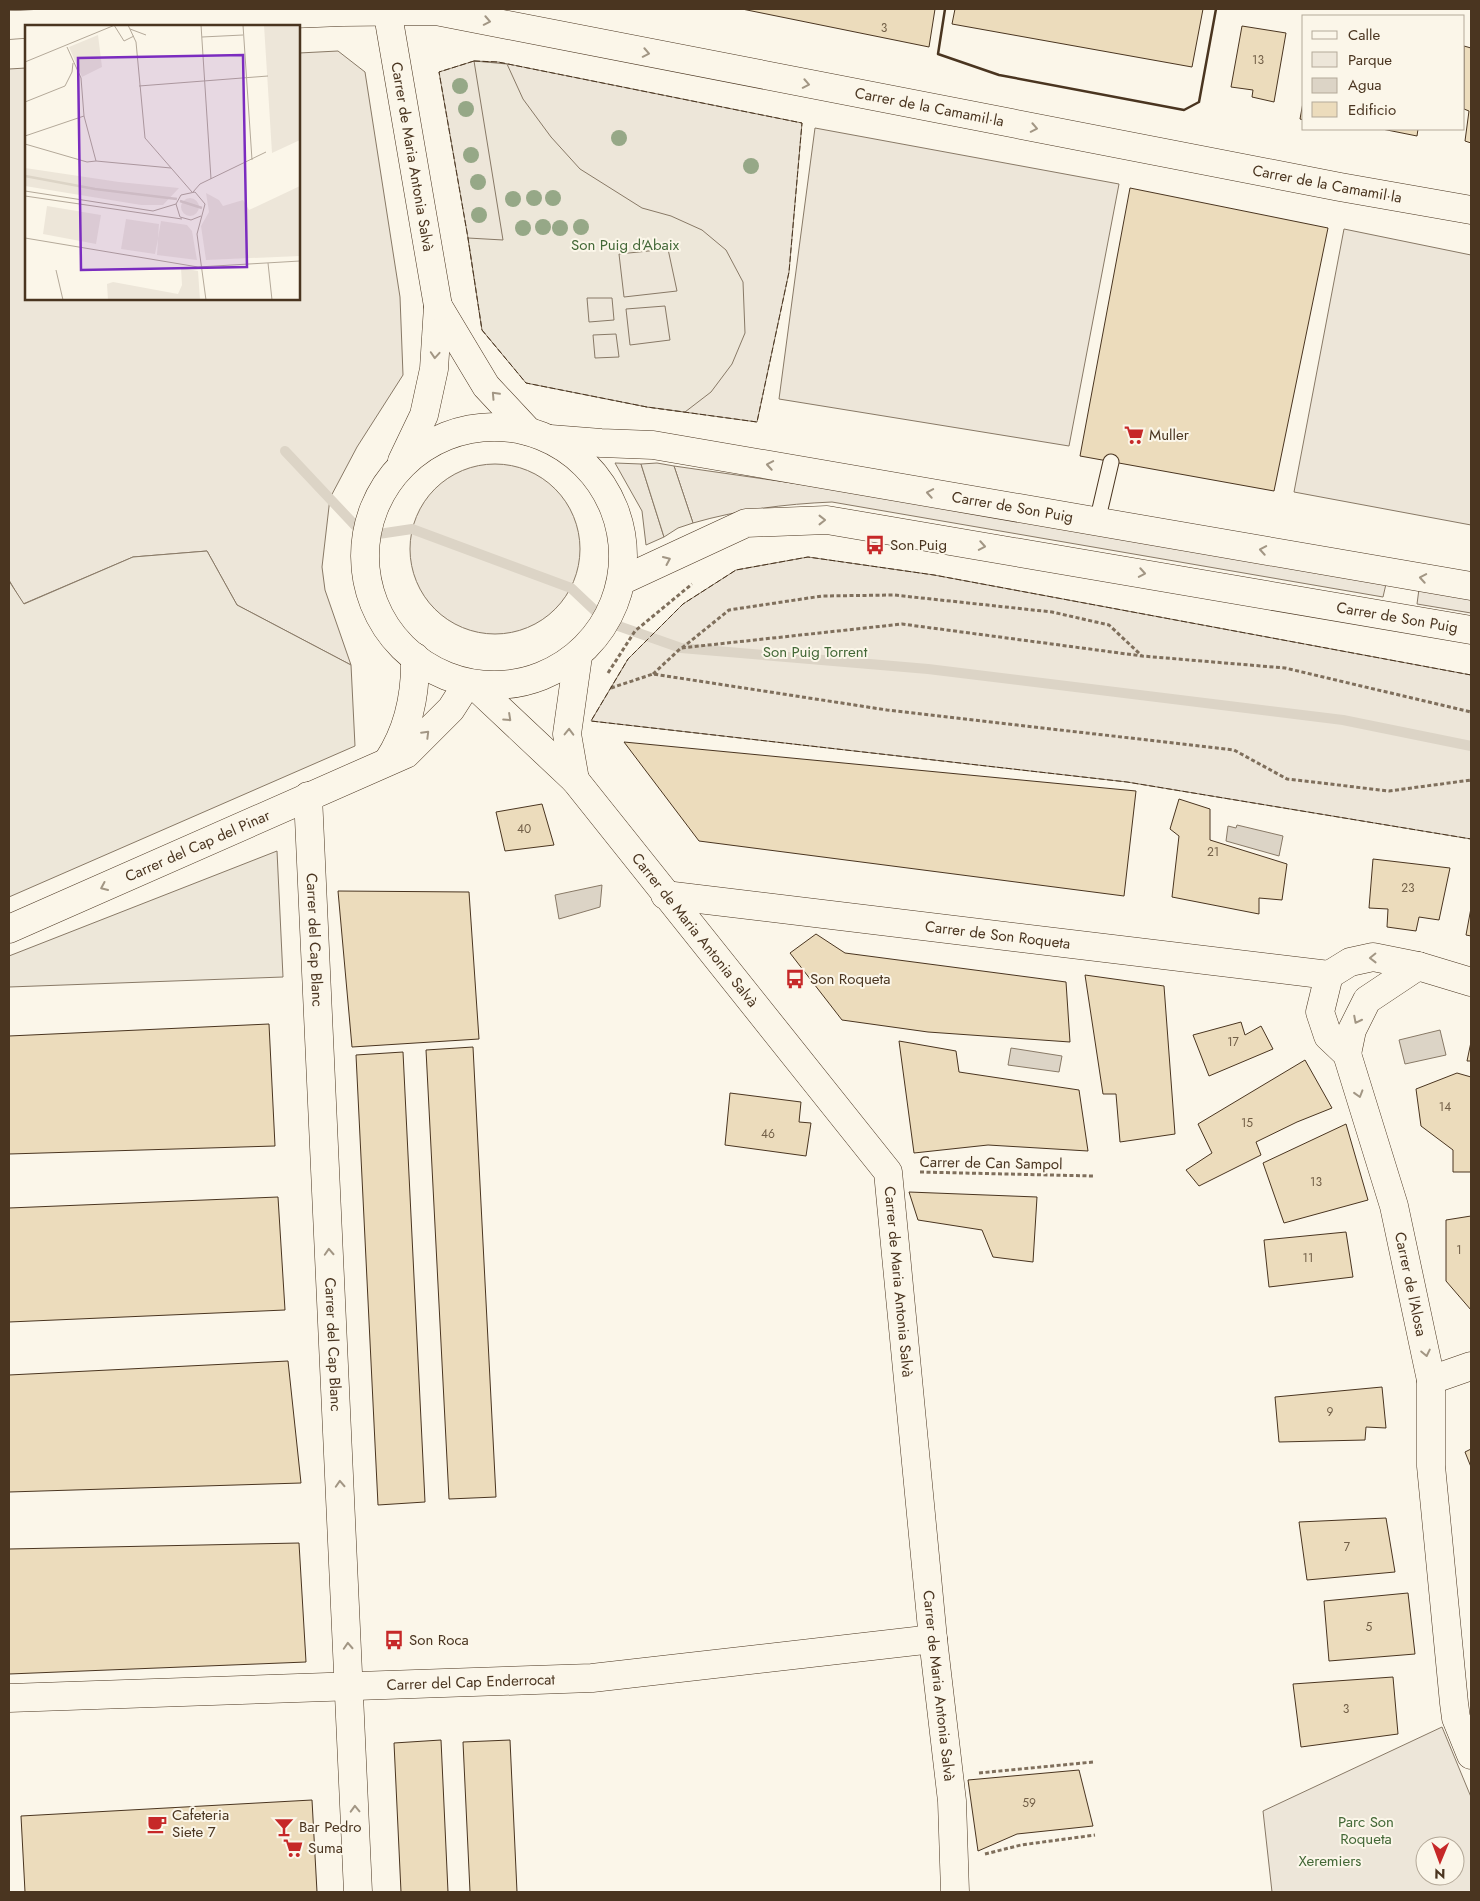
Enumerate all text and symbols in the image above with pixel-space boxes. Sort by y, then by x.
one-way arrow [483,15,492,26]
legend [1302,15,1465,130]
house number: 3 [881,19,888,37]
text: Calle [1348,24,1380,46]
inset map [25,25,300,300]
one-way arrow [642,47,651,58]
text: Parque [1348,49,1392,71]
house number: 13 [1252,51,1264,69]
street label: Carrer de Maria Antonia Salvà [385,60,439,253]
text: Agua [1348,74,1382,96]
one-way arrow [802,78,810,89]
street label: Carrer de la Camamil·la [853,82,1006,132]
text: Edificio [1348,99,1396,121]
one-way arrow [1030,122,1039,133]
street label: Carrer de la Camamil·la [1250,159,1404,209]
park label: Son Puig d'Abaix [571,234,680,256]
one-way arrow [429,351,440,359]
one-way arrow [492,392,501,401]
supermarket icon: Muller [1123,424,1145,446]
place label: Muller [1149,424,1190,446]
one-way arrow [766,461,775,471]
street label: Carrer de Son Puig [950,486,1075,528]
one-way arrow [926,488,935,498]
one-way arrow [818,515,826,525]
bus stop icon: Son Puig [864,534,886,556]
place label: Son Puig [890,534,947,556]
one-way arrow [978,541,986,551]
one-way arrow [1259,546,1267,556]
one-way arrow [662,555,671,566]
one-way arrow [1138,568,1147,578]
one-way arrow [1419,573,1428,583]
street label: Carrer de Son Puig [1335,596,1460,639]
park label: Son Puig Torrent [763,641,868,663]
one-way arrow [503,712,512,721]
one-way arrow [563,728,574,736]
one-way arrow [420,731,429,740]
street label: Carrer del Cap del Pinar [121,804,274,888]
house number: 40 [517,820,531,838]
house number: 21 [1207,843,1219,861]
street label: Carrer de Maria Antonia Salvà [626,848,763,1012]
street label: Carrer del Cap Blanc [301,872,329,1007]
house number: 23 [1401,879,1415,897]
one-way arrow [100,880,109,891]
street label: Carrer de Son Roqueta [924,915,1072,955]
one-way arrow [1369,953,1377,964]
bus stop icon: Son Roqueta [784,968,806,990]
place label: Son Roqueta [810,968,890,990]
one-way arrow [1353,1015,1363,1024]
house number: 17 [1227,1033,1240,1051]
one-way arrow [1354,1090,1364,1098]
house number: 14 [1439,1098,1451,1116]
house number: 15 [1241,1114,1253,1132]
house number: 46 [761,1125,775,1143]
street label: Carrer de Can Sampol [919,1151,1063,1175]
house number: 13 [1310,1173,1322,1191]
street label: Carrer de Maria Antonia Salvà [878,1185,919,1378]
street label: Carrer de l'Alosa [1389,1230,1432,1338]
house number: 1 [1456,1241,1462,1259]
one-way arrow [324,1247,335,1255]
house number: 11 [1303,1249,1313,1267]
street label: Carrer del Cap Blanc [319,1277,347,1412]
one-way arrow [1420,1349,1430,1358]
house number: 9 [1327,1403,1334,1421]
one-way arrow [335,1480,346,1488]
house number: 7 [1344,1538,1351,1556]
street label: Carrer de Maria Antonia Salvà [917,1589,961,1782]
house number: 5 [1366,1618,1373,1636]
bus stop icon: Son Roca [383,1629,405,1651]
place label: Son Roca [409,1629,469,1651]
one-way arrow [342,1642,353,1650]
street label: Carrer del Cap Enderrocat [386,1668,556,1696]
house number: 3 [1343,1700,1350,1718]
house number: 59 [1022,1794,1036,1812]
place label: Cafeteria Siete 7 [172,1804,229,1843]
one-way arrow [349,1804,360,1812]
park label: Parc Son Roqueta [1338,1811,1394,1850]
cafe icon: Cafeteria Siete 7 [146,1813,168,1835]
bar icon: Bar Pedro [273,1816,295,1838]
place label: Bar Pedro [299,1816,361,1838]
north arrow [1415,1836,1465,1886]
supermarket icon: Suma [282,1837,304,1859]
place label: Suma [308,1837,343,1859]
park label: Xeremiers [1299,1850,1361,1872]
text: N [1434,1864,1446,1884]

